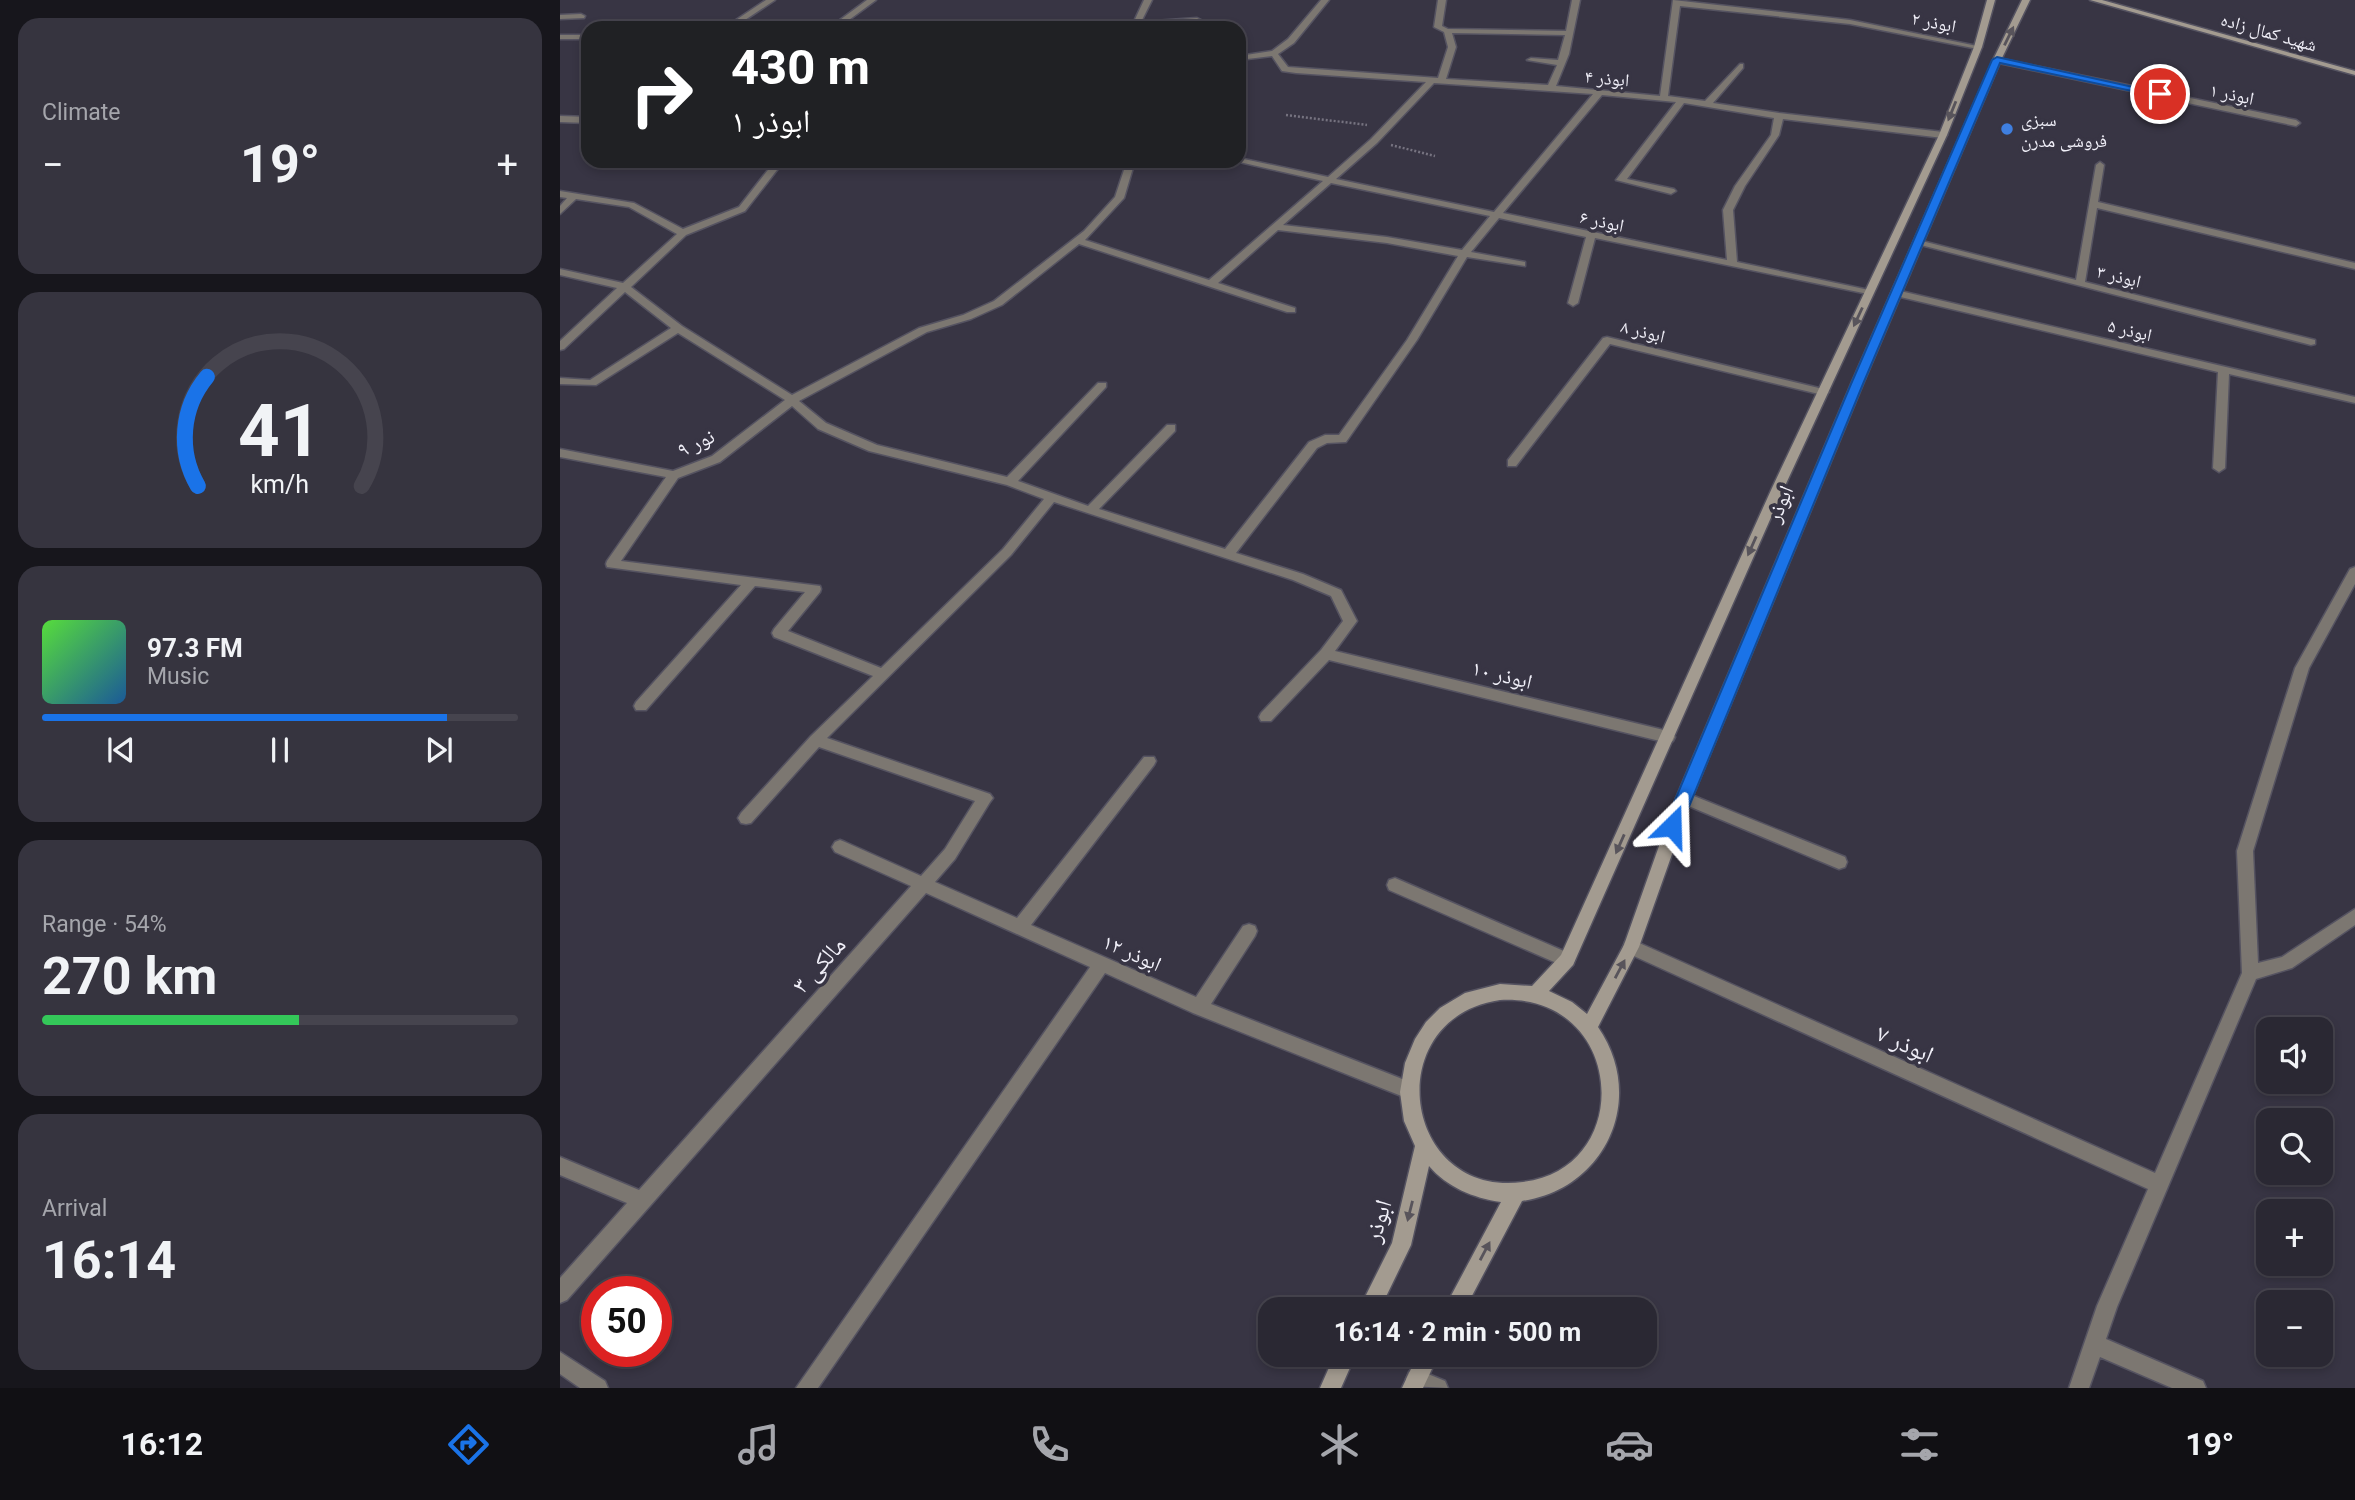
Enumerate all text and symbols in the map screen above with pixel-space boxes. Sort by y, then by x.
street label: ابوذر ۲ [1910,7,1958,37]
street label: شهید کمال زاده [2218,8,2319,57]
one-way arrow [2003,26,2014,46]
text: 430 m [731,39,870,96]
icon: right [616,49,707,140]
pin [2130,64,2190,124]
street label: ابوذر ۴ [1584,66,1630,91]
icon: arrive [2141,75,2179,113]
street label: ابوذر ۱ [2208,79,2256,109]
text: Climate [42,99,121,126]
one-way arrow [1947,100,1958,121]
text: ابوذر ۱ [731,102,810,140]
place label: سبزی فروشی مدرن [2021,109,2107,152]
marker: سبزی فروشی مدرن [1999,121,2015,137]
text: 19° [240,134,320,195]
text: − [42,143,64,187]
text: + [496,143,518,187]
street label: ابوذر ۶ [1578,206,1626,236]
street label: ابوذر ۳ [2095,260,2143,292]
one-way arrow [1852,307,1863,328]
street label: ابوذر ۸ [1619,315,1667,347]
street label: ابوذر ۵ [2106,315,2154,346]
text: 41 [238,388,322,474]
street label: نور ۹ [674,424,718,462]
text: km/h [251,470,309,499]
street label: ابوذر [1761,482,1798,527]
one-way arrow [1746,536,1757,557]
text: 97.3 FM [147,633,243,663]
street label: ابوذر ۱۰ [1469,656,1535,694]
text: Music [147,663,209,690]
icon: previous [102,731,140,769]
icon: pause [261,731,299,769]
icon: next [420,731,458,769]
position arrow [1635,789,1709,863]
one-way arrow [1614,834,1626,854]
text: Range · 54% [42,911,167,938]
street label: ابوذر ۱۲ [1099,930,1165,976]
street label: مالکی ۳ [786,931,852,999]
text: 270 km [42,946,217,1007]
one-way arrow [1614,959,1625,979]
map controls [2256,1017,2333,1367]
button: sound [2256,1017,2333,1094]
street label: ابوذر ۷ [1872,1019,1938,1069]
button: search [2256,1108,2333,1185]
text: Arrival [42,1195,107,1222]
street label: ابوذر [1358,1196,1398,1246]
button: + [2256,1199,2333,1276]
one-way arrow [1404,1200,1415,1222]
text: 16:14 [42,1230,176,1291]
one-way arrow [1479,1241,1490,1261]
speed limit sign: 50 [581,1276,672,1367]
button: − [2256,1290,2333,1367]
text: 16:14 · 2 min · 500 m [1334,1317,1581,1347]
icon: directions [444,1420,493,1469]
icon: music [734,1420,783,1469]
icon: phone [1025,1420,1074,1469]
icon: climate [1315,1420,1364,1469]
icon: car [1605,1420,1654,1469]
icon: filters [1895,1420,1944,1469]
text: 16:12 [121,1425,203,1463]
text: 19° [2185,1425,2234,1463]

